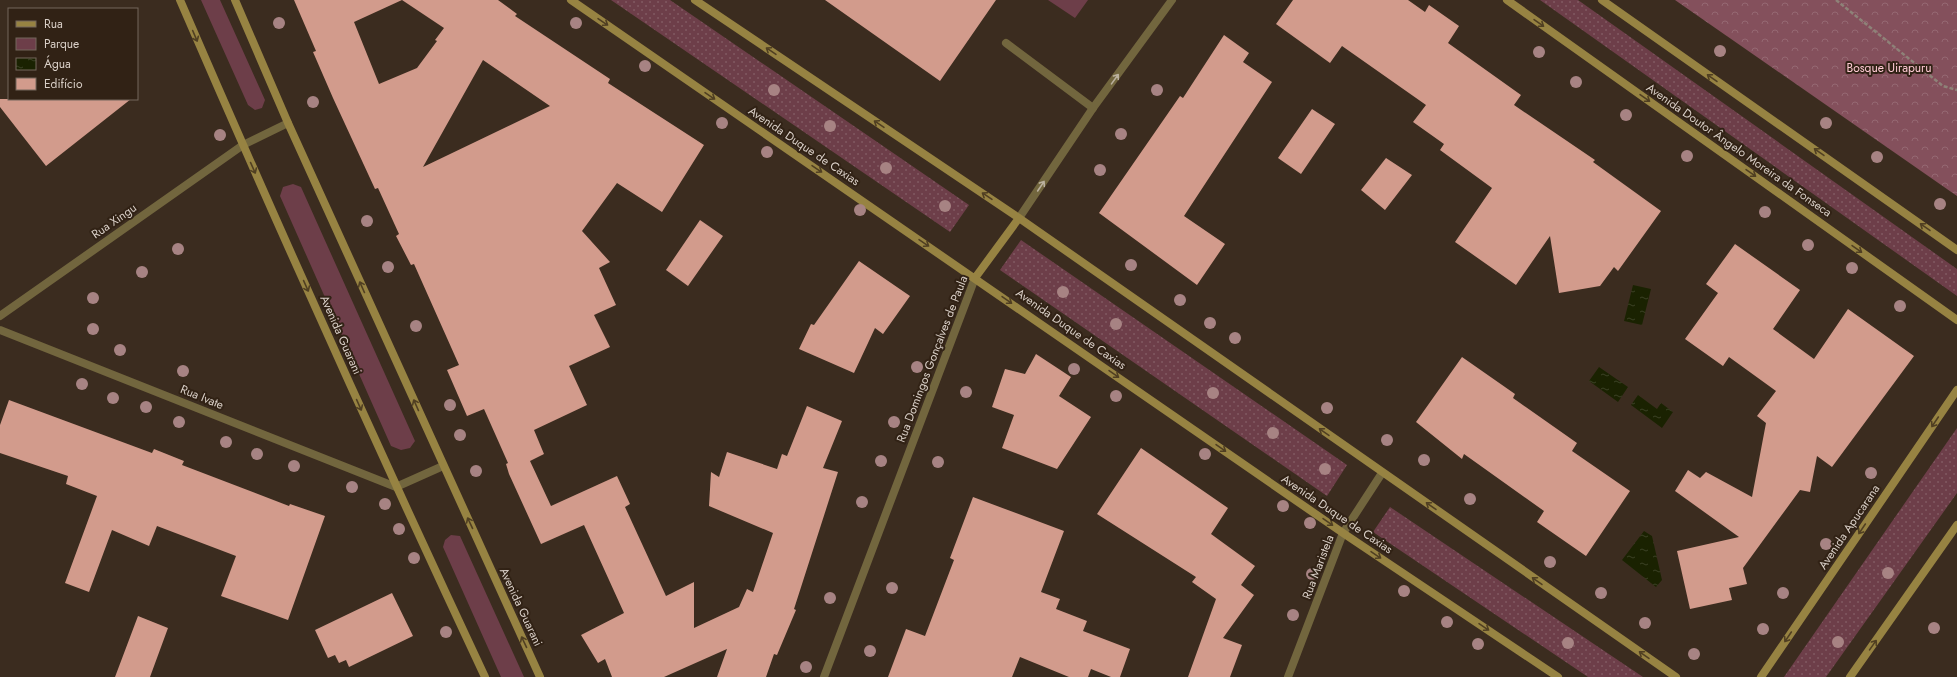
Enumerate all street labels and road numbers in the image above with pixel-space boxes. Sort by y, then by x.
street label: Avenida Doutor Ângelo Moreira da Fonseca [1643,79,1836,221]
street label: Avenida Duque de Caxias [745,102,863,190]
street label: Rua Xingu [88,199,140,243]
street label: Rua Domingos Gonçalves de Paula [892,273,972,445]
street label: Avenida Duque de Caxias [1012,284,1130,374]
street label: Avenida Guarani [316,293,366,377]
street label: Rua Ivate [178,380,226,414]
street label: Avenida Duque de Caxias [1278,470,1396,558]
street label: Avenida Apucarana [1814,481,1884,573]
street label: Rua Maristela [1297,532,1339,602]
street label: Avenida Guarani [495,565,547,649]

